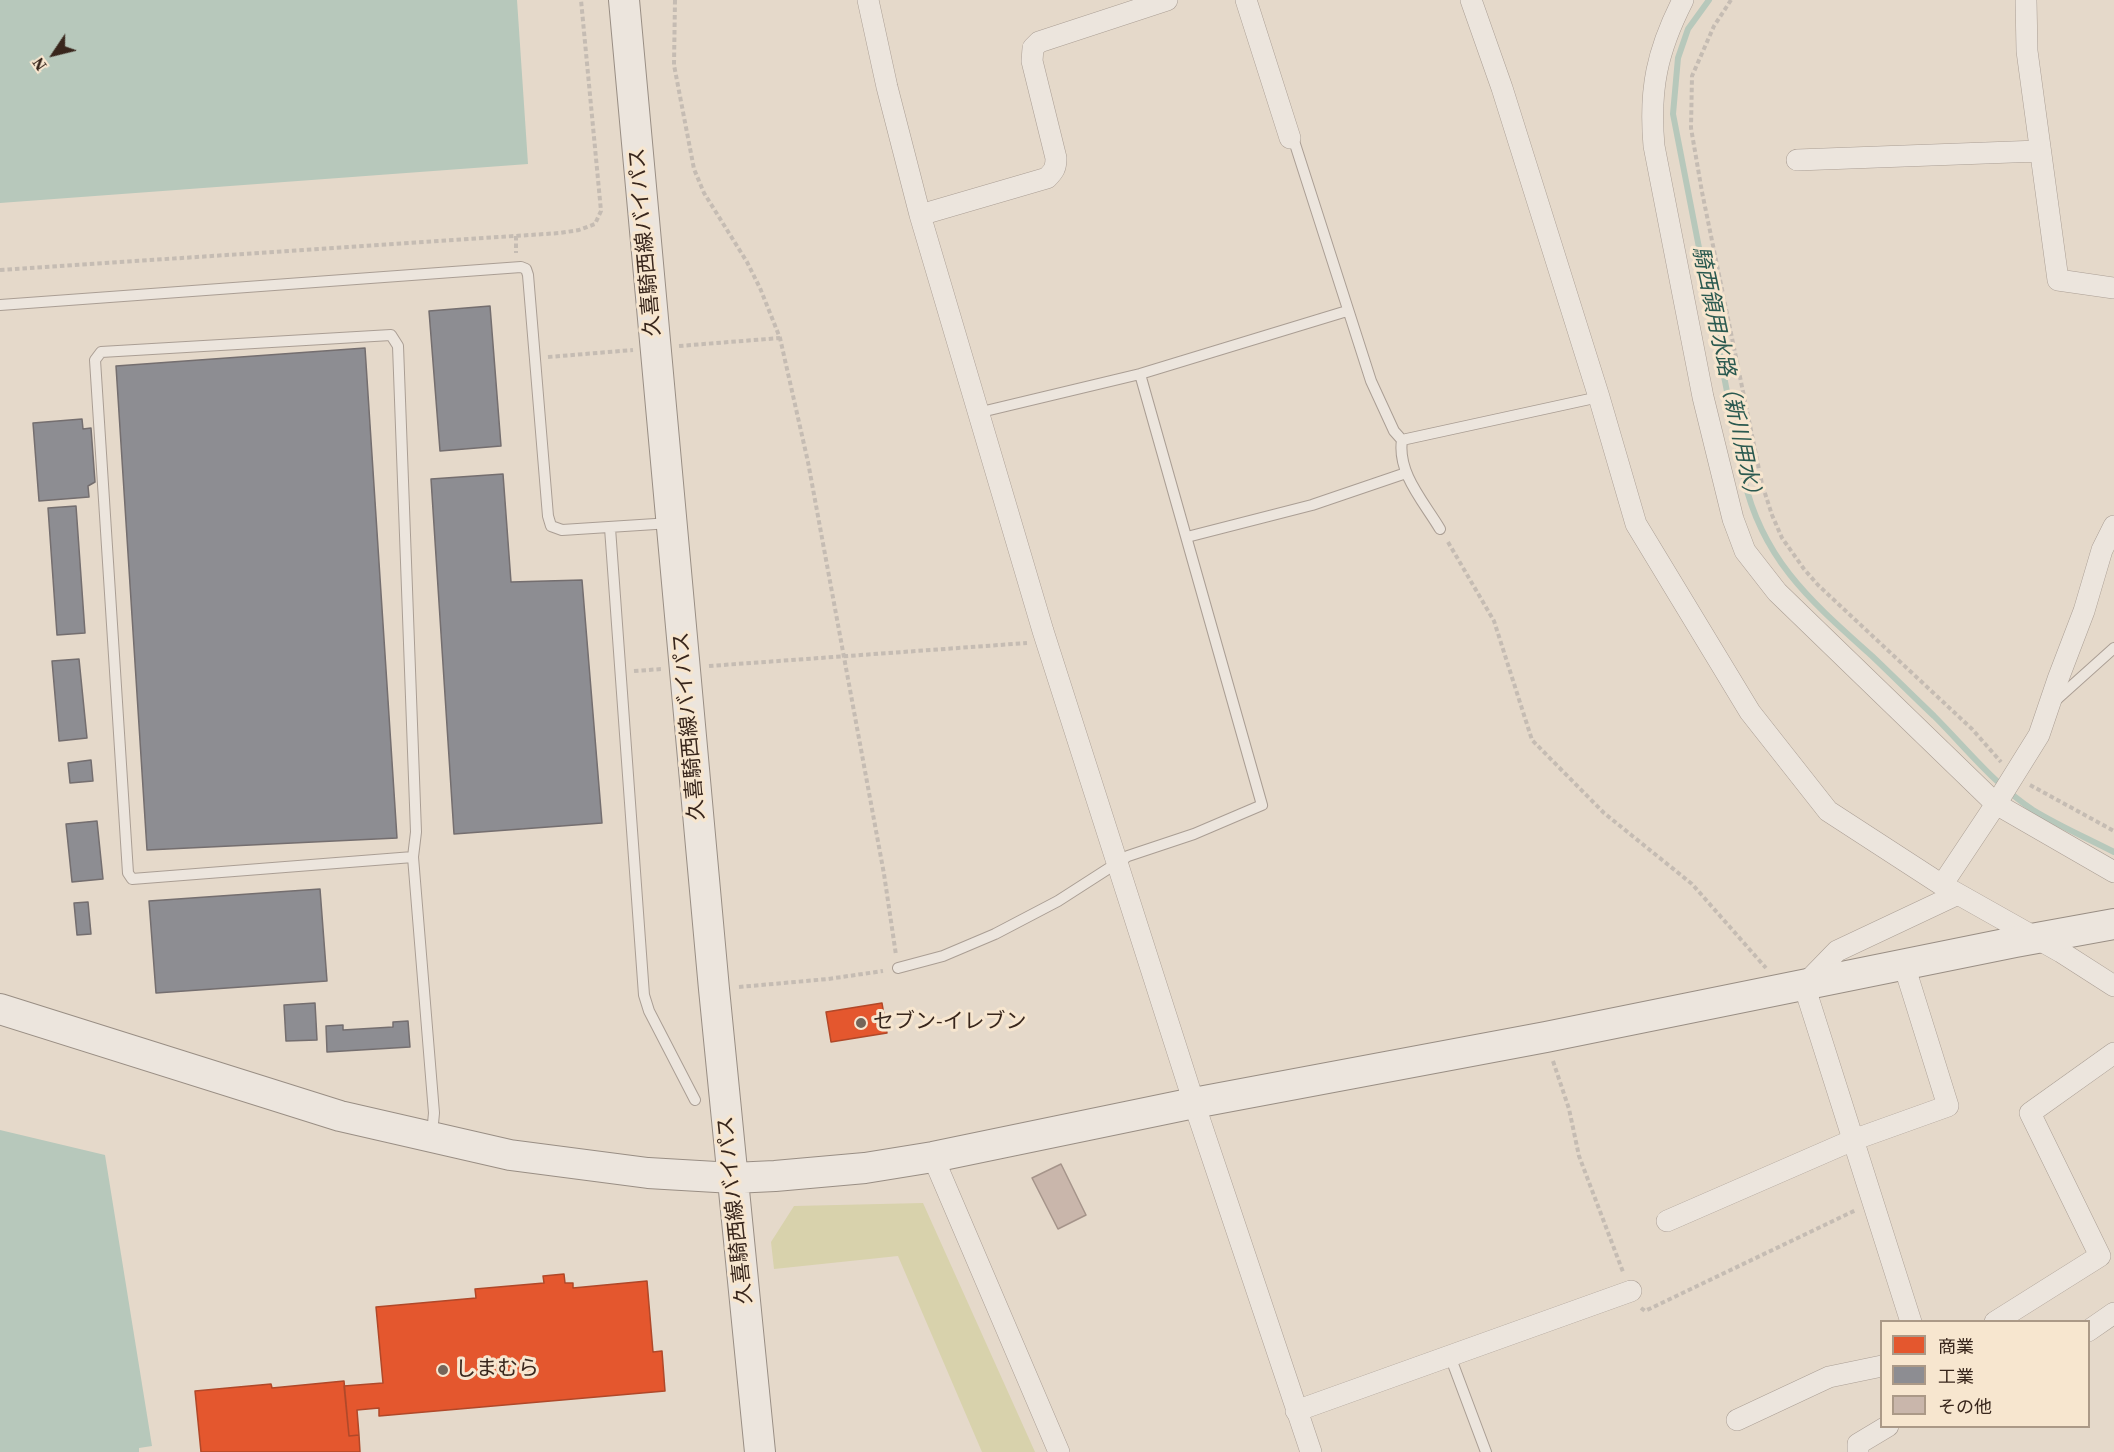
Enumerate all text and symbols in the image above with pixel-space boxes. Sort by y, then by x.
north arrow [24,24,84,84]
text: N [27,53,52,75]
street label: 久喜騎西線バイパス [625,147,667,337]
water label: 騎西領用水路（新川用水） [1686,244,1766,508]
street label: 久喜騎西線バイパス [669,631,711,821]
place label: セブン-イレブン [873,1010,1027,1036]
marker: セブン-イレブン [854,1016,868,1030]
street label: 久喜騎西線バイパス [714,1115,758,1305]
legend [1880,1320,2090,1428]
text: 商業 [1938,1334,1974,1359]
place label: しまむら [455,1357,539,1383]
marker: しまむら [436,1363,450,1377]
text: 工業 [1938,1364,1974,1389]
text: その他 [1938,1394,1992,1419]

